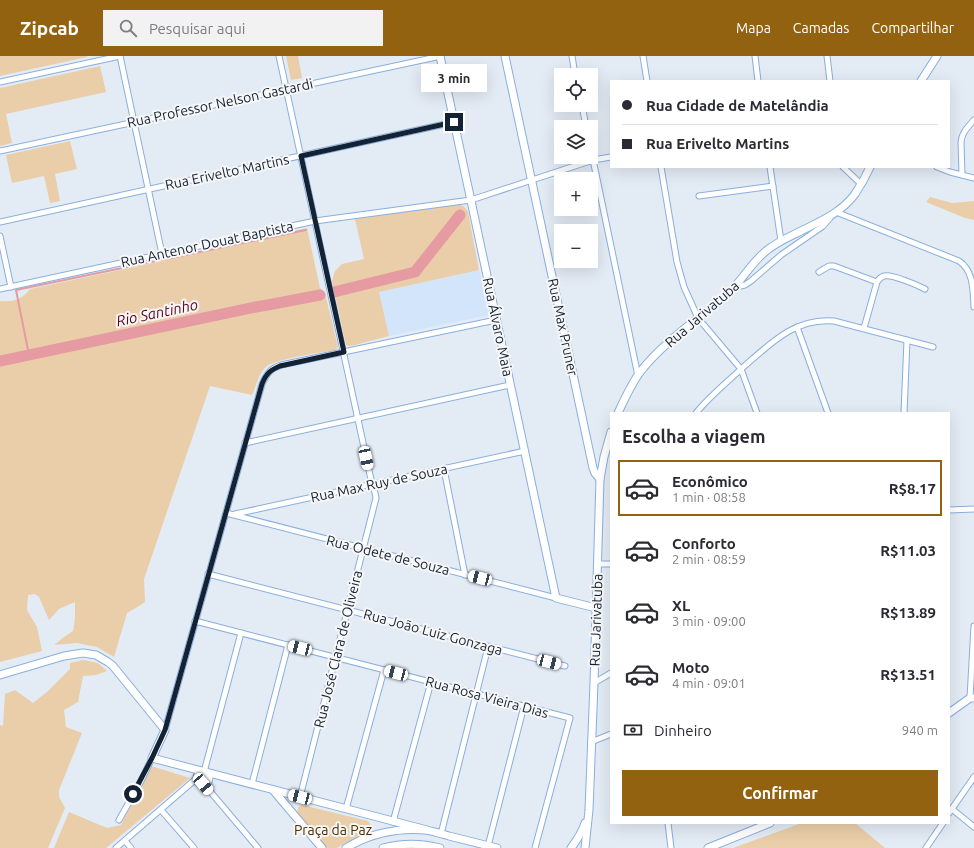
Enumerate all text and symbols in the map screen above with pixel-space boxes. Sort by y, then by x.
search box [103,10,383,46]
text: Zipcab [20,17,79,39]
icon: search [117,17,139,39]
text: Pesquisar aqui [149,20,245,37]
text: Mapa [736,20,771,36]
text: Camadas [793,20,849,36]
text: Compartilhar [871,20,954,36]
callout: 3 min [421,64,487,92]
map controls [554,68,598,268]
button: locate [554,68,598,112]
text: 3 min [438,71,470,85]
street label: Rua Professor Nelson Gastardi [125,75,315,131]
text: Rua Cidade de Matelândia [646,97,829,114]
route end [445,113,463,131]
button: layers [554,120,598,164]
text: Rua Erivelto Martins [646,135,789,152]
street label: Rua Erivelto Martins [164,151,290,193]
button: + [554,172,598,216]
street label: Rua Antenor Douat Baptista [119,218,295,270]
button: − [554,224,598,268]
street label: Rua Álvaro Maia [480,276,517,378]
street label: Rua Max Pruner [545,277,581,378]
street label: Rua Jarivatuba [662,278,742,350]
water label: Rio Santinho [115,296,199,329]
text: Escolha a viagem [622,426,766,446]
car [358,445,374,471]
street label: Rua Max Ruy de Souza [309,461,449,505]
icon: car [624,470,660,506]
text: Econômico [672,473,748,490]
text: R$8.17 [889,480,936,497]
text: 1 min · 08:58 [672,490,746,504]
street label: Rua Odete de Souza [325,532,451,578]
icon: car [624,532,660,568]
text: Conforto [672,535,736,552]
text: R$11.03 [880,542,936,559]
text: 2 min · 08:59 [672,552,746,566]
street label: Rua José Clara de Oliveira [311,569,365,729]
car [467,569,493,587]
street label: Rua Jarivatuba [586,573,606,667]
icon: car [624,594,660,630]
text: XL [672,597,690,614]
text: R$13.89 [880,604,936,621]
street label: Rua João Luiz Gonzaga [362,606,504,658]
text: 3 min · 09:00 [672,614,746,628]
car [287,639,313,657]
car [536,653,562,671]
icon: car [624,656,660,692]
text: Moto [672,659,710,676]
car [383,664,409,682]
text: R$13.51 [880,666,936,683]
street label: Rua Rosa Vieira Dias [424,673,550,721]
text: 4 min · 09:01 [672,676,746,690]
icon: cash [622,719,644,741]
text: Dinheiro [654,722,712,739]
text: 940 m [902,723,938,737]
button: Confirmar [622,770,938,816]
car [191,771,215,797]
route start [124,785,142,803]
car [287,788,313,806]
park label: Praça da Paz [294,822,372,838]

